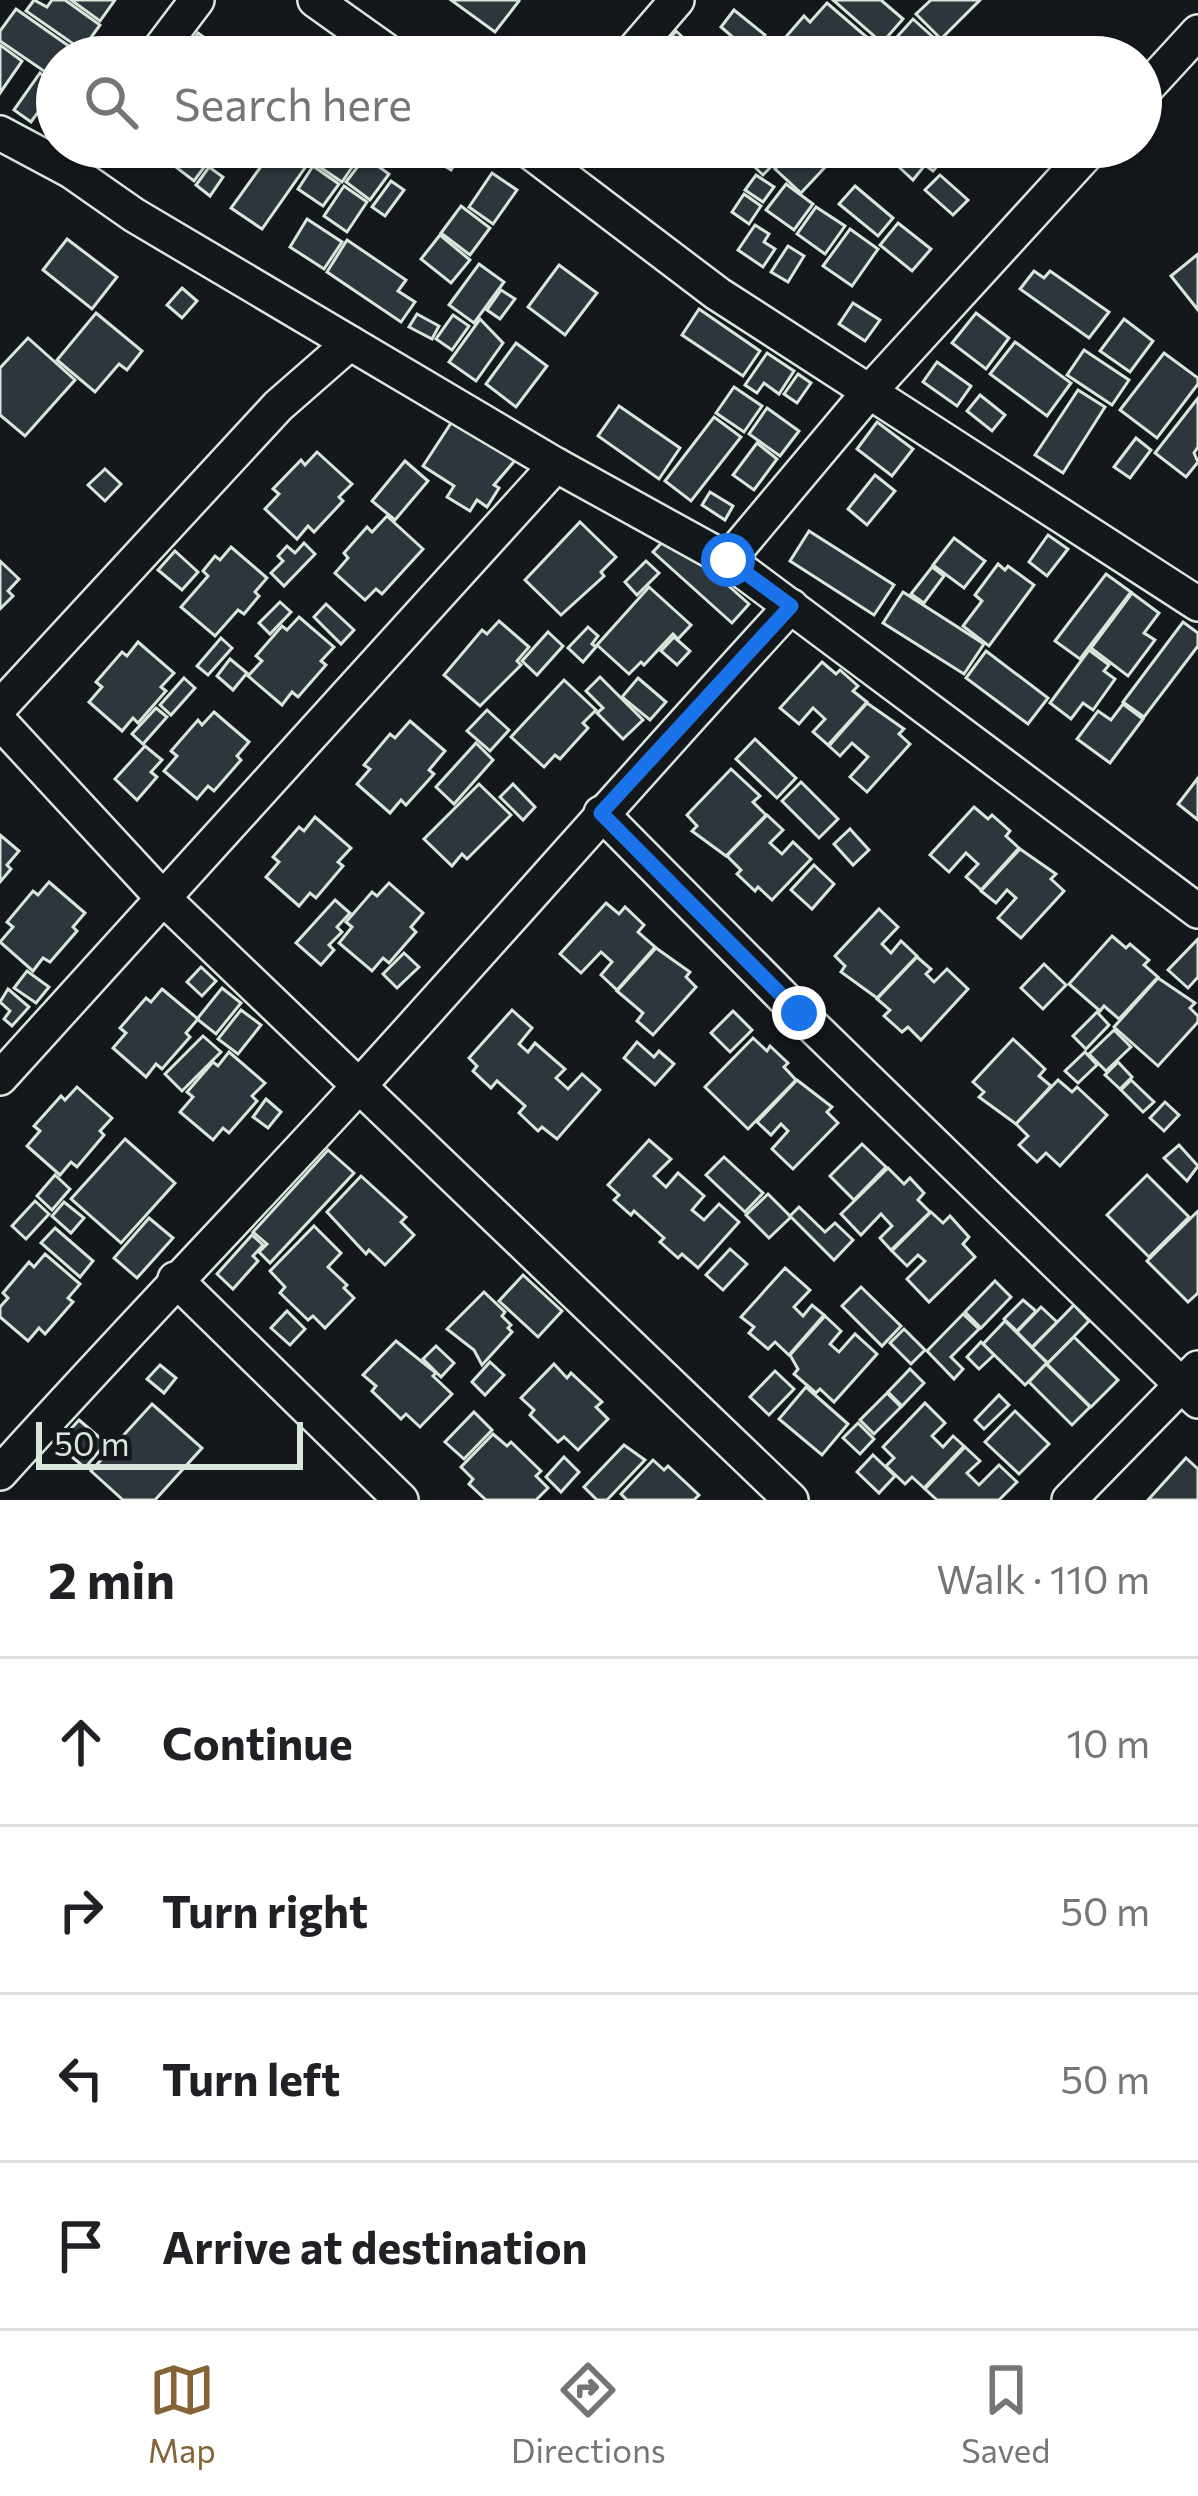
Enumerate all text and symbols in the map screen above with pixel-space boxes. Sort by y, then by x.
search box [36,36,1162,168]
icon: search [78,69,144,135]
text: Search here [174,75,412,130]
route start [701,533,755,587]
route end [772,986,826,1040]
scale bar [36,1416,303,1469]
text: 50 m [54,1422,130,1463]
text: 2 min [48,1547,175,1610]
text: Walk · 110 m [936,1554,1150,1602]
icon: ahead [48,1709,114,1775]
text: Continue [162,1714,353,1769]
text: 10 m [1066,1718,1150,1766]
icon: right [48,1877,114,1943]
text: Turn right [162,1882,368,1937]
text: 50 m [1061,1886,1150,1934]
icon: left [48,2045,114,2111]
text: Turn left [162,2050,340,2105]
text: 50 m [1061,2054,1150,2102]
icon: arrive [48,2213,114,2279]
text: Arrive at destination [162,2218,588,2273]
tab: Map [148,2357,216,2470]
tab: Directions [511,2357,666,2470]
tab: Saved [961,2357,1050,2470]

